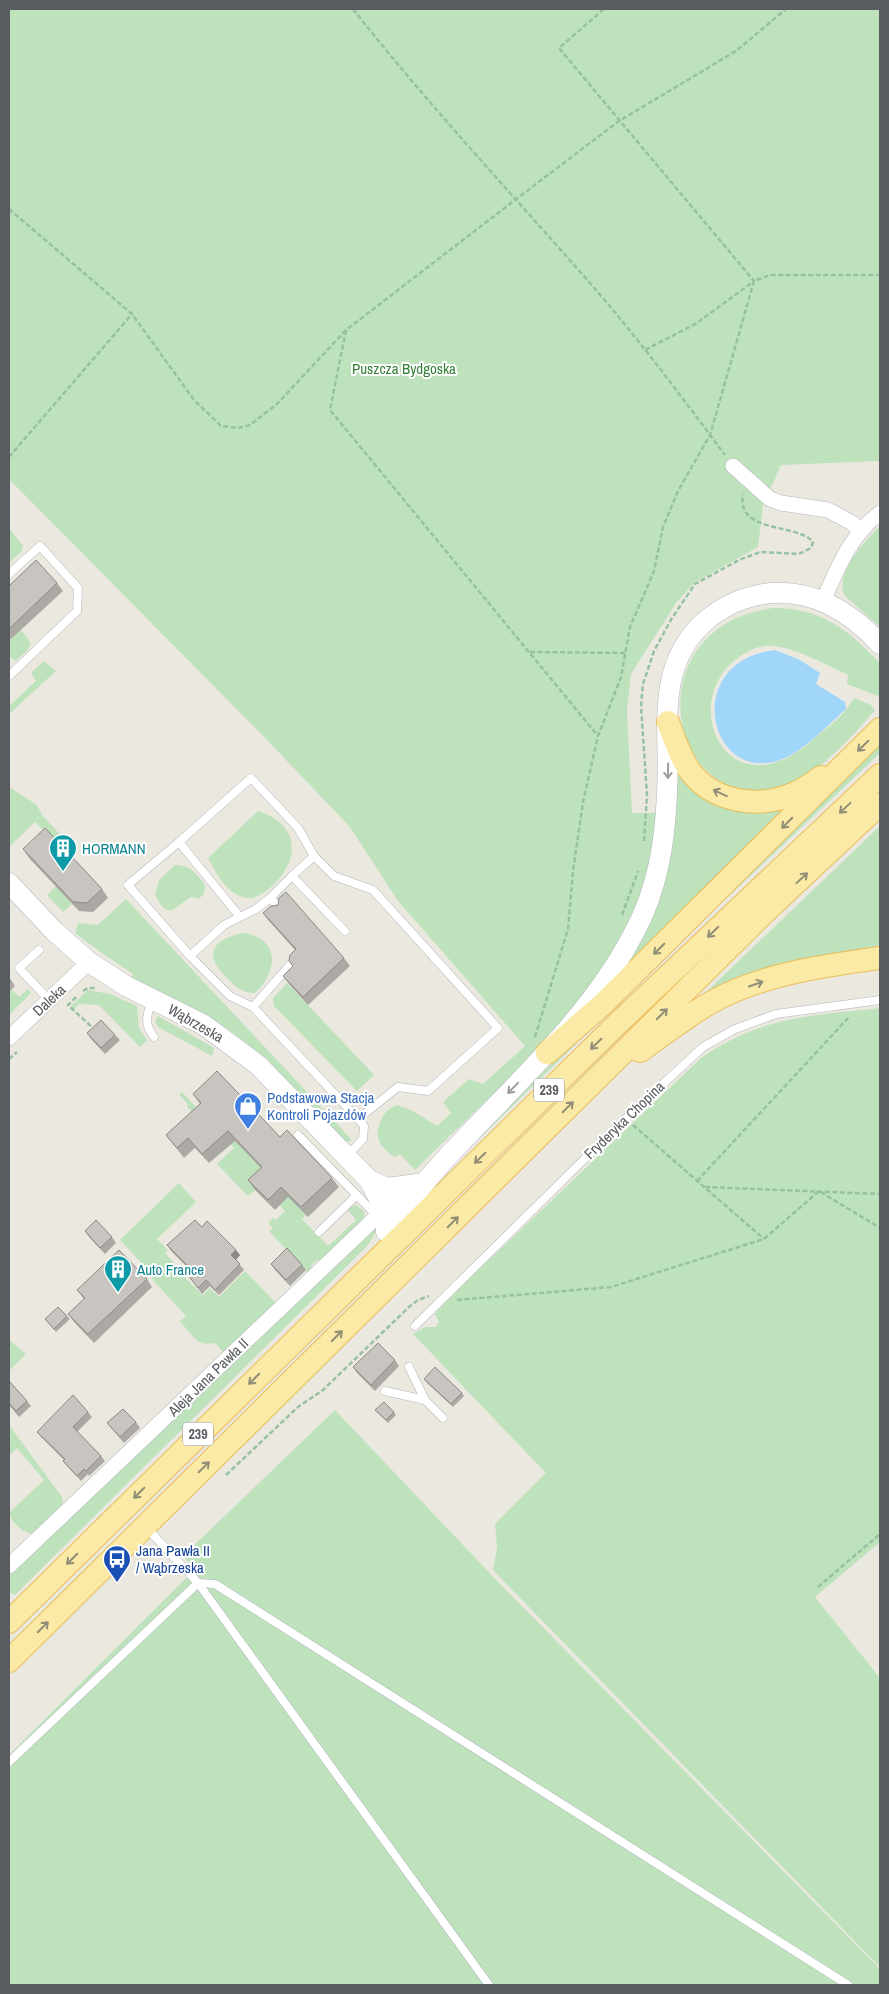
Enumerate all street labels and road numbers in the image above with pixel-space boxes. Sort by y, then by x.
street label: Daleka [28,979,70,1021]
street label: Wąbrzeska [164,999,228,1047]
street label: Fryderyka Chopina [579,1076,669,1164]
road number: 239 [534,1078,564,1102]
street label: Aleja Jana Pawła II [162,1333,253,1422]
road number: 239 [183,1422,213,1446]

